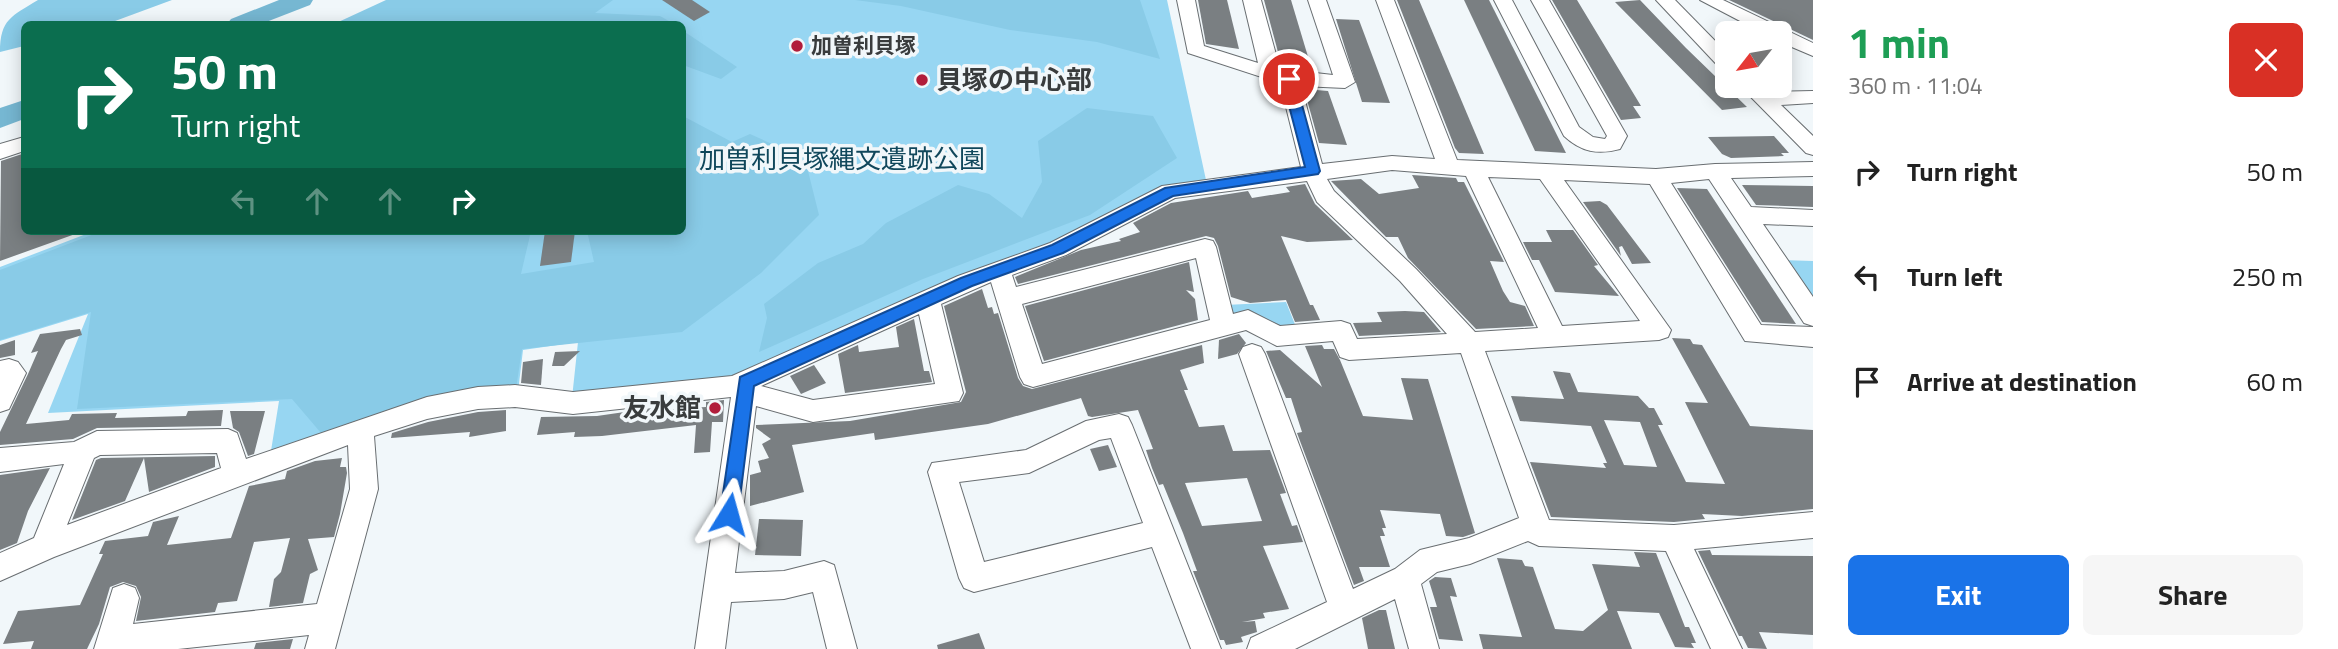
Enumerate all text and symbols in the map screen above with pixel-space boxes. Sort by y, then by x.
text: 1 min [1848,10,1950,74]
north arrow [1715,21,1792,98]
map controls [1715,21,1792,98]
button: close [2229,23,2303,97]
place label: 加曽利貝塚 [811,29,916,61]
text: 50 m [171,33,278,108]
marker: 加曽利貝塚 [789,38,805,54]
icon: right [56,49,147,140]
pin [1259,49,1319,109]
place label: 貝塚の中心部 [936,60,1092,99]
icon: arrive [1270,60,1308,98]
text: 360 m · 11:04 [1848,68,1983,103]
marker: 貝塚の中心部 [914,72,930,88]
text: Turn right [171,101,300,149]
park label: 加曽利貝塚縄文遺跡公園 [699,139,985,178]
text: Turn right [1907,152,2018,191]
text: 50 m [2246,152,2303,191]
icon: right [1848,153,1886,191]
icon: left [225,182,263,220]
icon: ahead [298,182,336,220]
icon: ahead [371,182,409,220]
icon: right [444,182,482,220]
text: Turn left [1907,257,2002,296]
text: 250 m [2232,257,2303,296]
icon: left [1848,258,1886,296]
text: Arrive at destination [1907,362,2137,401]
text: 60 m [2246,362,2303,401]
icon: arrive [1848,363,1886,401]
place label: 友水館 [623,388,701,427]
marker: 友水館 [707,400,723,416]
position arrow [692,477,766,551]
button: Exit [1848,555,2069,635]
button: Share [2083,555,2303,635]

